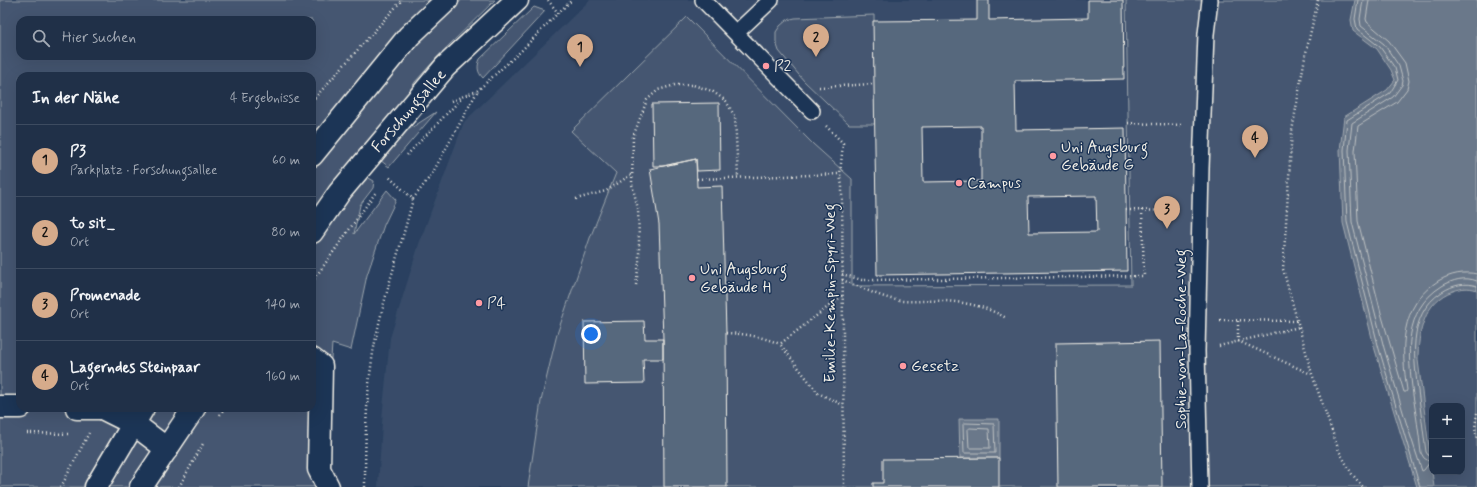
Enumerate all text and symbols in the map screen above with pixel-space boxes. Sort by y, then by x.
search box [16,16,316,60]
pin: 2 [803,24,829,57]
icon: search [30,27,52,49]
text: Hier suchen [62,28,136,48]
pin: 1 [567,34,593,67]
place label: P2 [774,56,792,77]
marker: P2 [761,61,771,71]
street label: Forschungsallee [367,65,452,158]
text: In der Nähe [32,87,120,109]
text: 4 Ergebnisse [230,90,300,107]
pin: 4 [1242,125,1268,158]
place label: Uni Augsburg Gebäude G [1061,137,1148,176]
text: P3 [70,142,86,162]
marker: Uni Augsburg Gebäude G [1048,151,1058,161]
text: 1 [42,152,48,169]
text: 60 m [272,152,300,169]
text: Parkplatz · Forschungsallee [70,162,218,179]
place label: Campus [967,173,1021,194]
marker: Campus [954,178,964,188]
pin: 3 [1154,196,1180,229]
street label: Emilie-Kempin-Spyri-Weg [820,203,842,383]
text: to sit_ [70,214,116,234]
text: 2 [42,224,48,241]
text: 80 m [271,224,300,241]
text: Ort [70,234,89,251]
street label: Sophie-von-La-Roche-Weg [1171,249,1193,429]
place label: Uni Augsburg Gebäude H [700,259,787,298]
marker: Uni Augsburg Gebäude H [687,273,697,283]
text: Promenade [70,286,141,306]
place label: P4 [487,293,506,314]
text: 3 [42,296,48,313]
text: 140 m [265,296,300,313]
marker: P4 [474,298,484,308]
text: Ort [70,306,89,323]
your location [581,324,601,344]
place label: Gesetz [911,356,959,377]
text: Lagerndes Steinpaar [70,358,200,378]
marker: Gesetz [898,361,908,371]
text: 4 [41,368,49,385]
text: 160 m [265,368,300,385]
text: Ort [70,378,89,395]
map controls [1429,403,1465,475]
button: + [1429,403,1465,439]
button: − [1429,439,1465,475]

